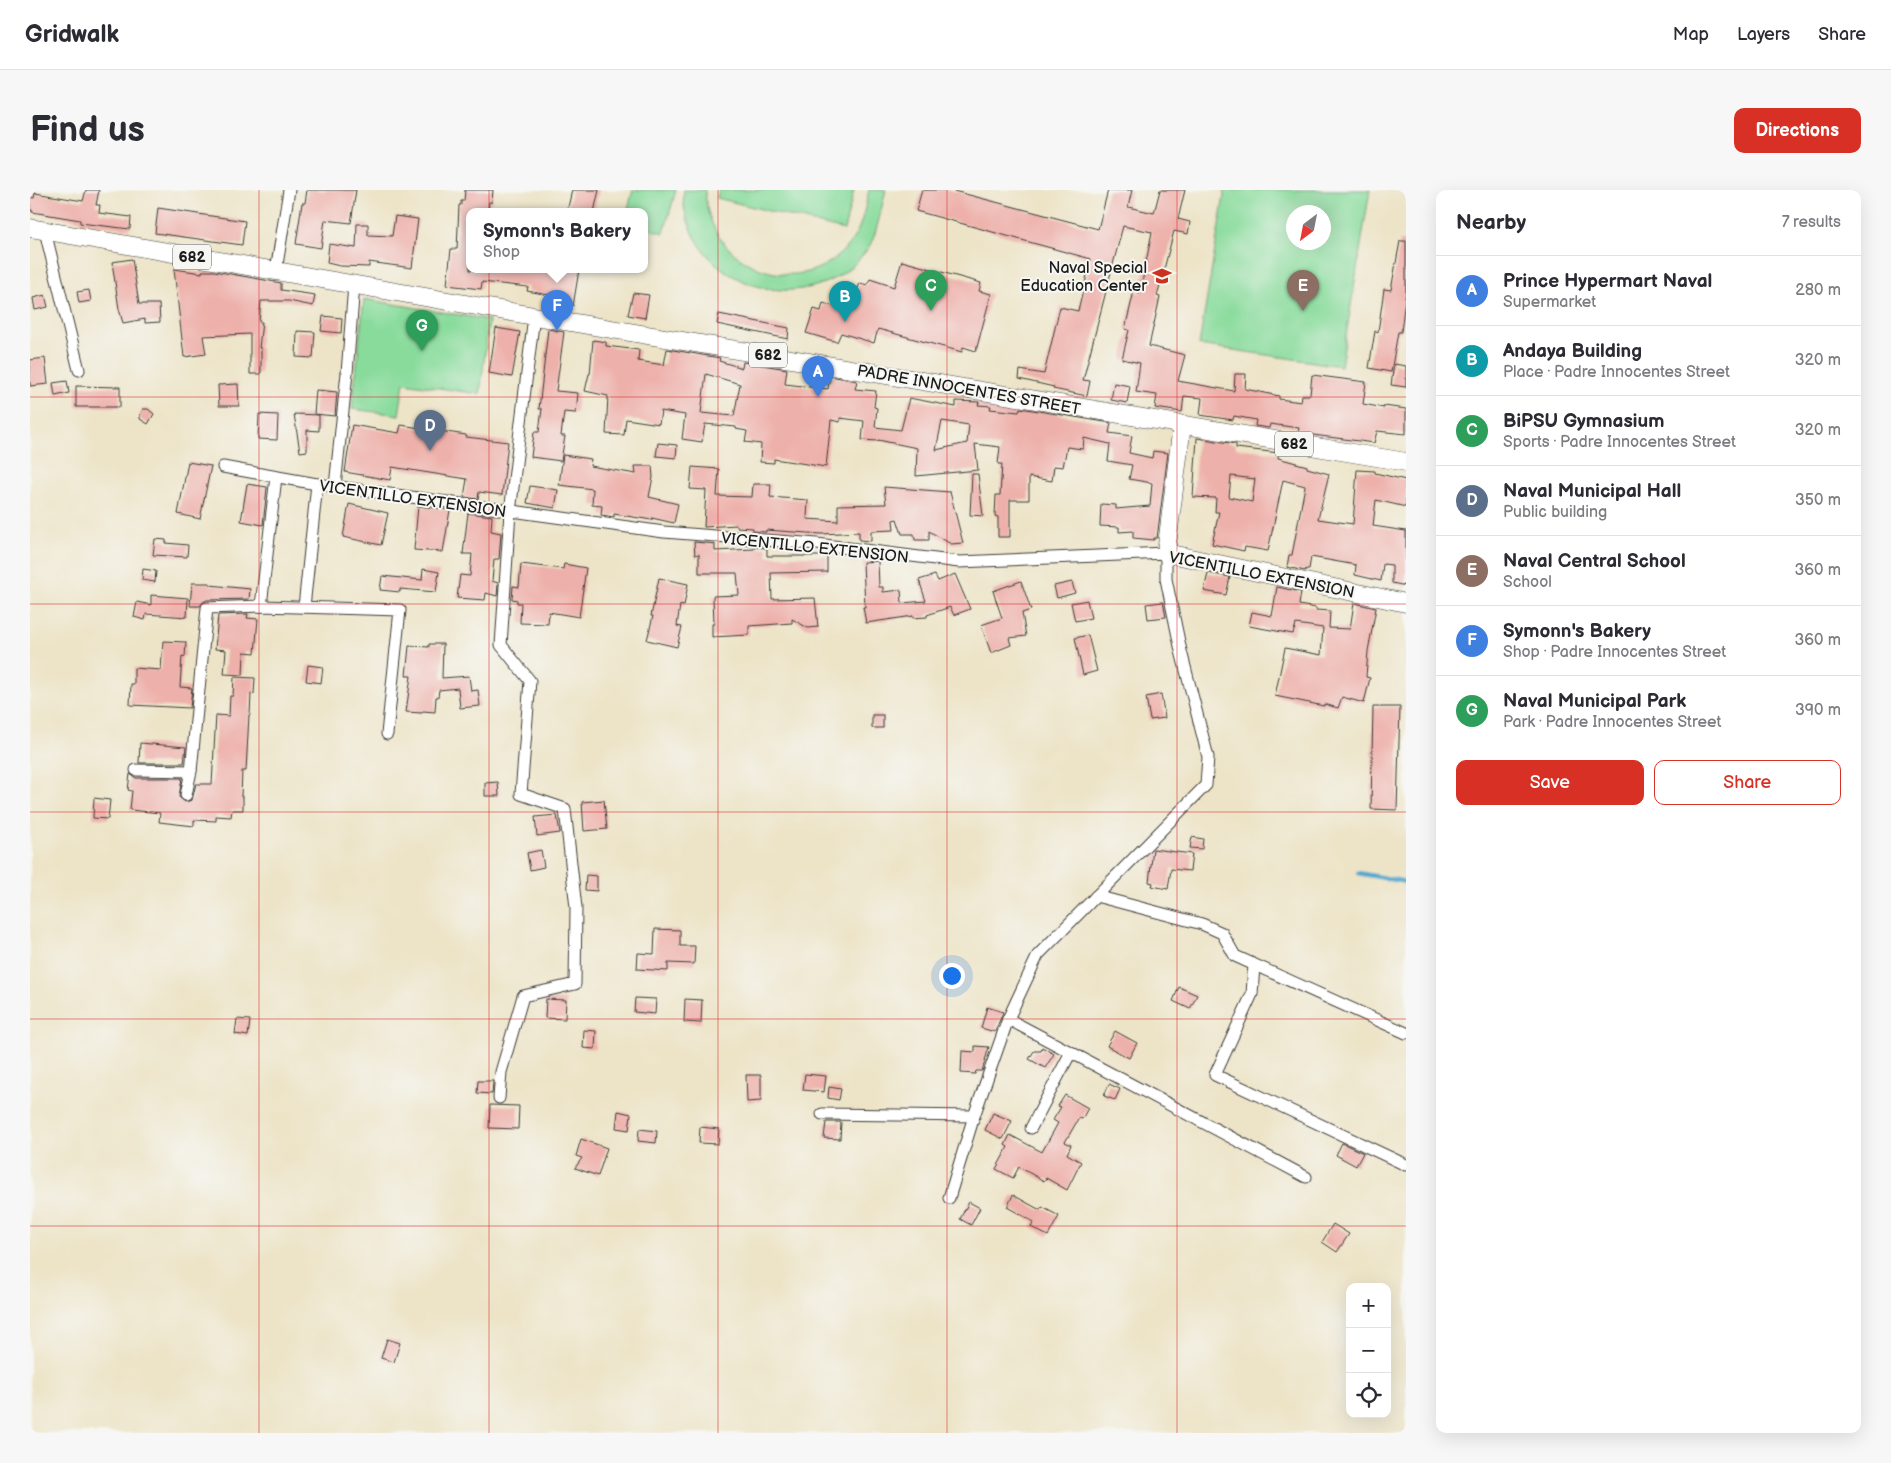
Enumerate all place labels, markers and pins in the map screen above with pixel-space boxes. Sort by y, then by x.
place label: Naval Special Education Center [1020,259,1147,296]
school or university icon: Naval Special Education Center [1151,265,1173,287]
pin: C [915,270,947,311]
pin: E [1287,270,1319,311]
pin: B [829,281,861,322]
pin: F [541,290,573,331]
pin: G [406,310,438,351]
pin: A [802,356,834,397]
pin: D [414,410,446,451]

